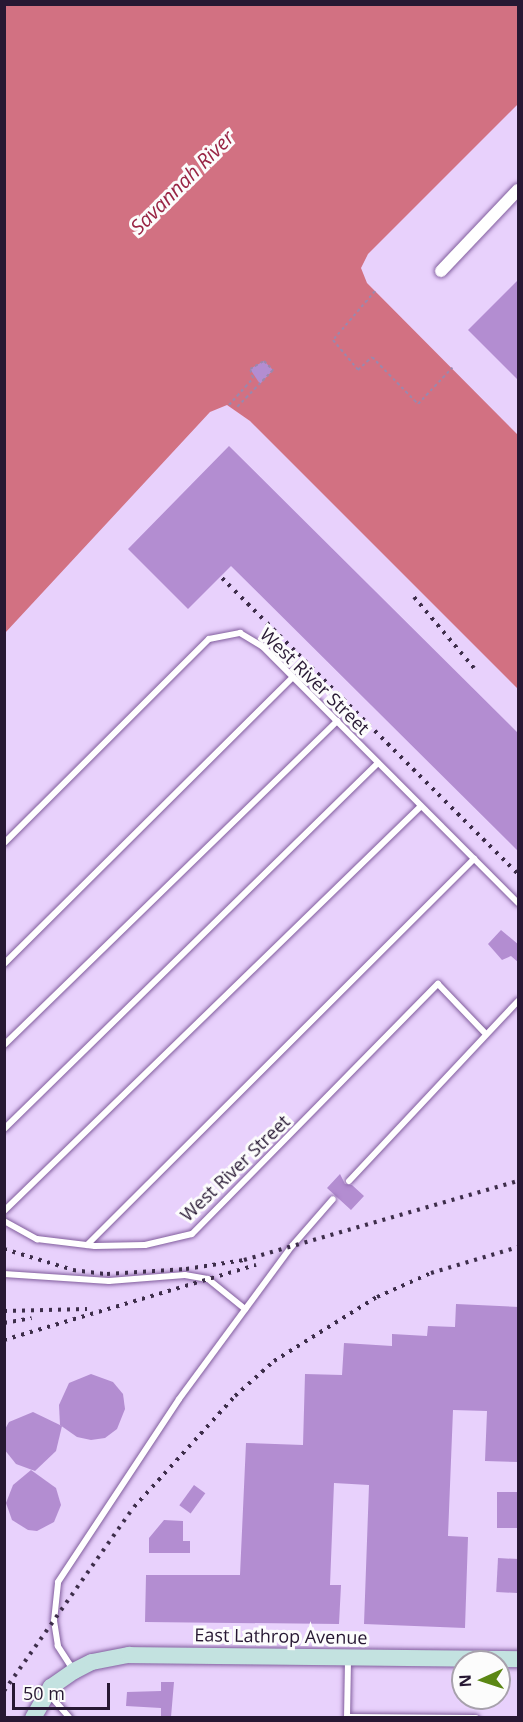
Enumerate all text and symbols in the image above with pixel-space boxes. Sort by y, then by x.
water label: Savannah River [125,125,239,239]
street label: West River Street [256,623,374,739]
street label: West River Street [176,1110,294,1226]
street label: East Lathrop Avenue [194,1624,368,1648]
north arrow [451,1650,511,1710]
scale bar [15,1671,112,1709]
text: N [454,1674,476,1688]
text: 50 m [23,1681,65,1705]

